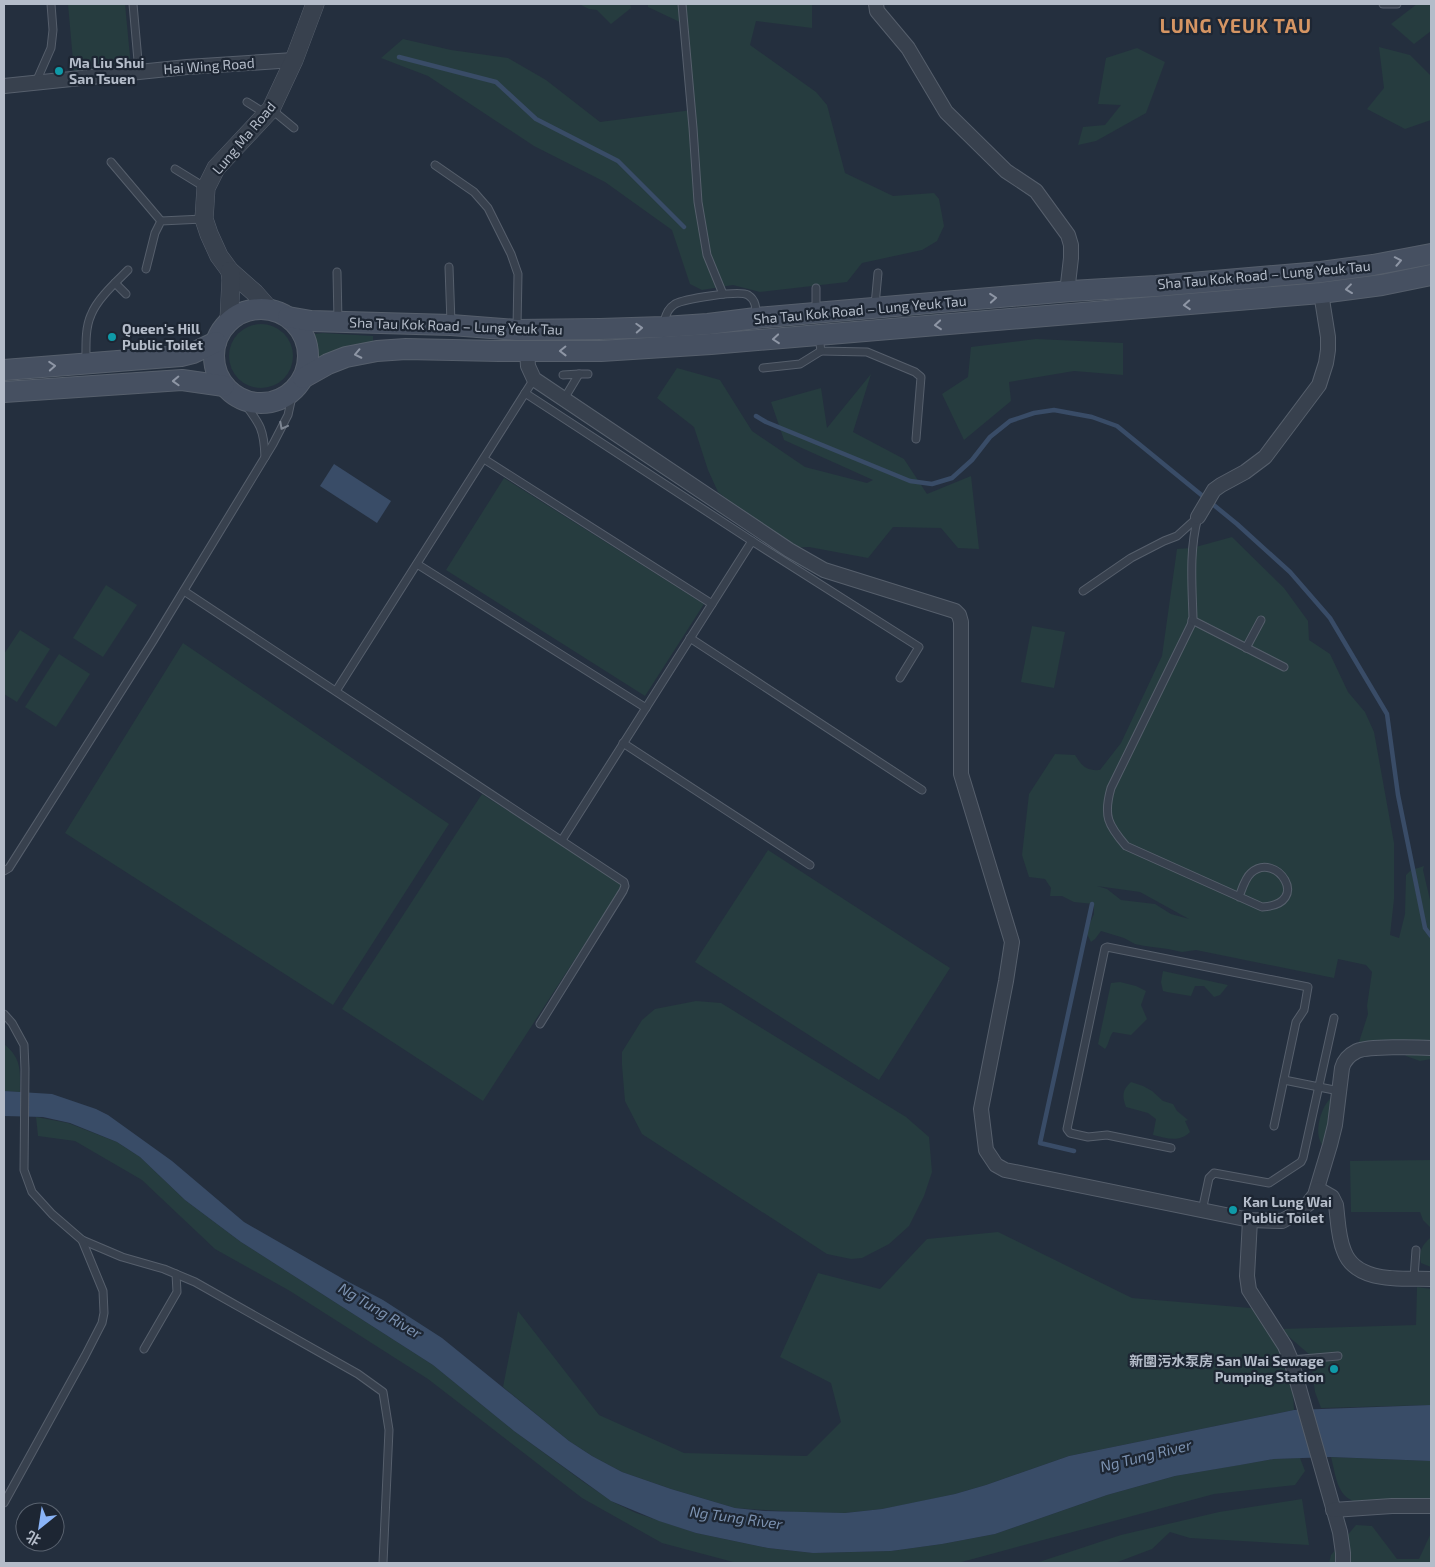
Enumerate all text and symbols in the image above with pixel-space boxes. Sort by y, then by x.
district label: LUNG YEUK TAU [1160,14,1312,37]
place label: Ma Liu Shui San Tsuen [69,54,144,87]
street label: Hai Wing Road [163,54,255,77]
marker: Ma Liu Shui San Tsuen [53,65,65,77]
street label: Lung Ma Road [208,98,279,177]
one-way arrow [1394,256,1403,266]
street label: Sha Tau Kok Road – Lung Yeuk Tau [1157,257,1371,292]
one-way arrow [1344,283,1352,294]
street label: Sha Tau Kok Road – Lung Yeuk Tau [753,292,967,327]
one-way arrow [989,292,997,303]
one-way arrow [1183,299,1191,310]
street label: Sha Tau Kok Road – Lung Yeuk Tau [349,313,563,338]
place label: Queen's Hill Public Toilet [122,320,203,353]
one-way arrow [934,320,942,331]
one-way arrow [636,322,644,333]
marker: Queen's Hill Public Toilet [106,331,118,343]
one-way arrow [772,334,780,345]
one-way arrow [558,346,566,356]
one-way arrow [354,349,362,359]
one-way arrow [49,360,57,371]
one-way arrow [171,375,179,386]
one-way arrow [279,421,289,430]
place label: Kan Lung Wai Public Toilet [1243,1193,1332,1226]
marker: Kan Lung Wai Public Toilet [1227,1204,1239,1216]
water label: Ng Tung River [336,1278,426,1343]
place label: 新圍污水泵房 San Wai Sewage Pumping Station [1129,1352,1324,1385]
marker: 新圍污水泵房 San Wai Sewage Pumping Station [1328,1363,1340,1375]
water label: Ng Tung River [1098,1435,1194,1475]
north arrow [15,1502,65,1552]
water label: Ng Tung River [688,1502,785,1533]
text: 北 [23,1528,44,1550]

